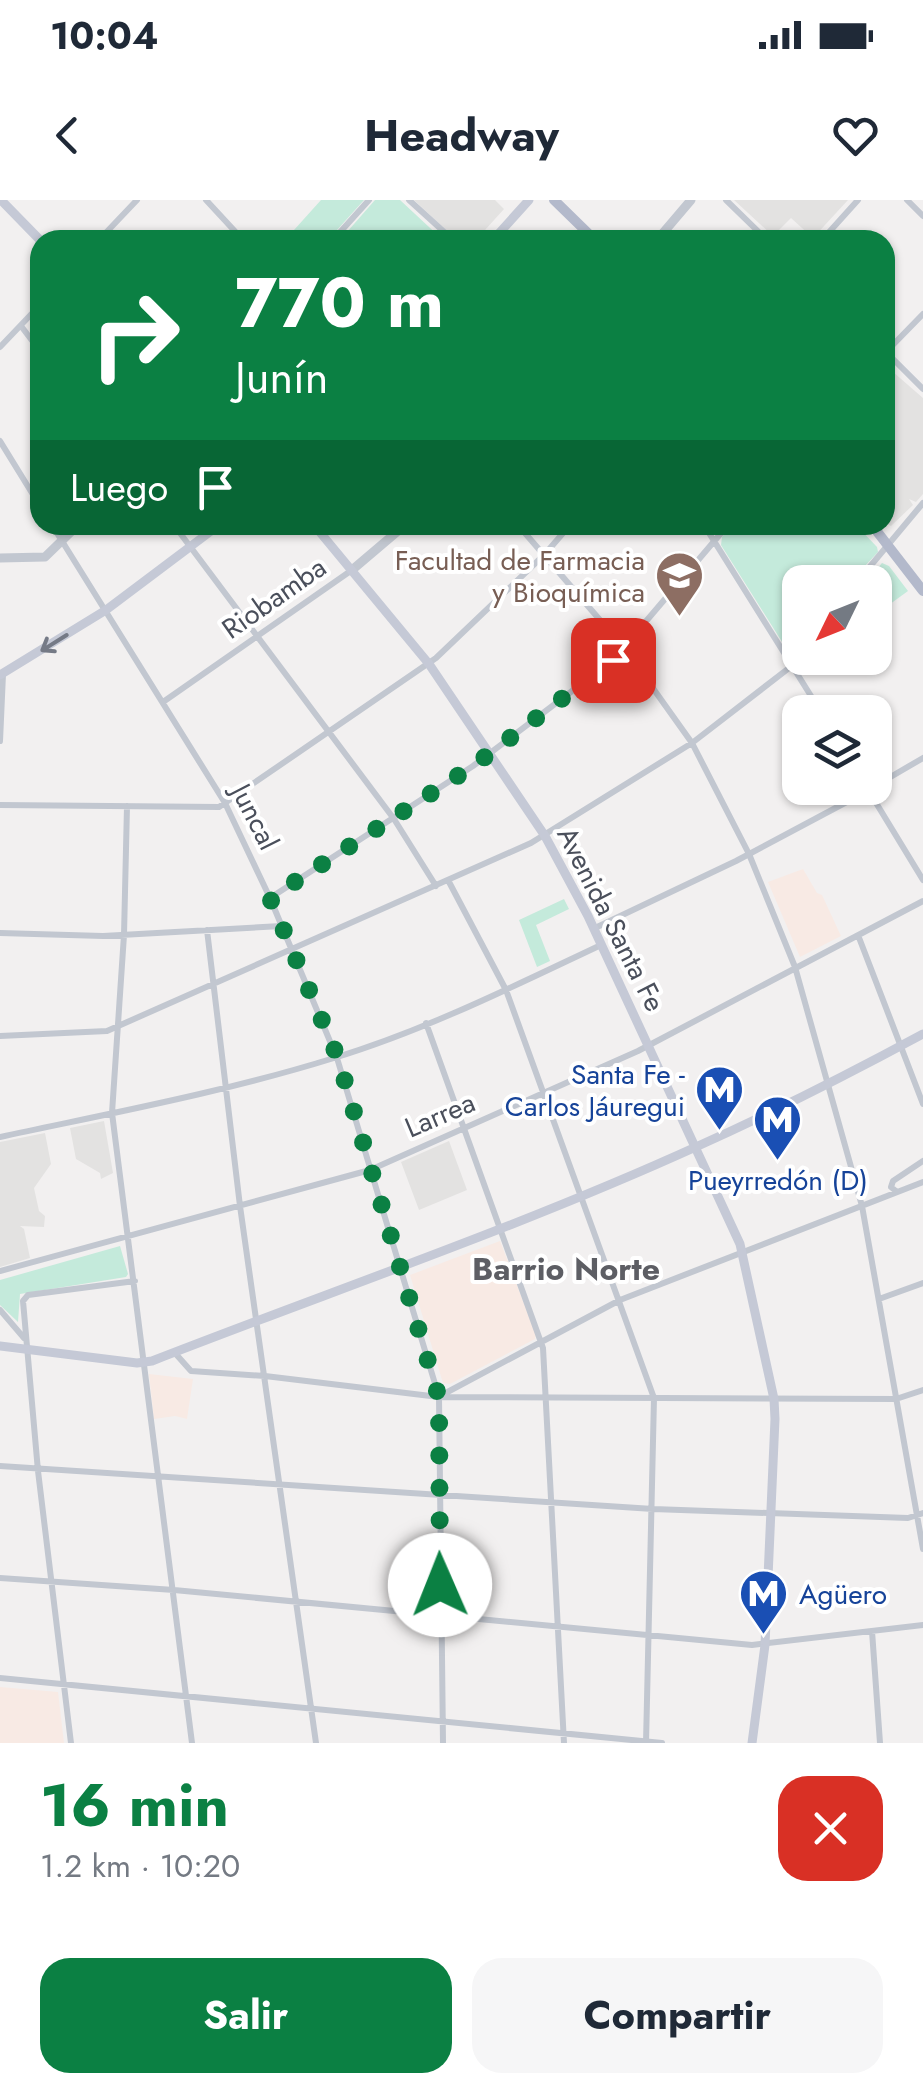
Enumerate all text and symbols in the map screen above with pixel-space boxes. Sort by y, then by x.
text: 10:04 [50,8,158,63]
text: Headway [364,103,559,168]
icon: back [40,108,95,163]
icon: heart [828,108,883,163]
text: 770 m [235,252,444,353]
icon: right [70,270,200,400]
text: Junín [235,345,328,410]
text: Luego [70,460,168,515]
icon: arrive [188,460,243,515]
place label: Facultad de Farmacia y Bioquímica [395,540,645,613]
street label: Riobamba [214,547,334,649]
school or university icon: Facultad de Farmacia y Bioquímica [654,550,706,618]
north arrow [782,565,892,675]
map controls [782,565,892,805]
pin [571,618,656,703]
one-way arrow [40,632,68,653]
icon: arrive [586,633,641,688]
button: layers [782,695,892,805]
street label: Juncal [219,773,289,857]
street label: Avenida Santa Fe [547,819,675,1019]
place label: Santa Fe - Carlos Jáuregui [505,1054,685,1127]
metro station icon: Santa Fe - Carlos Jáuregui [694,1064,746,1132]
street label: Larrea [399,1082,481,1148]
metro station icon: Pueyrredón (D) [752,1094,804,1162]
place label: Pueyrredón (D) [688,1160,868,1201]
district label: Barrio Norte [472,1246,660,1292]
position arrow [388,1533,492,1637]
metro station icon: Agüero [738,1568,790,1636]
place label: Agüero [799,1574,887,1615]
text: 16 min [40,1762,229,1849]
button: close [778,1776,883,1881]
text: 1.2 km · 10:20 [40,1843,240,1889]
button: Salir [40,1958,452,2073]
button: Compartir [472,1958,883,2073]

